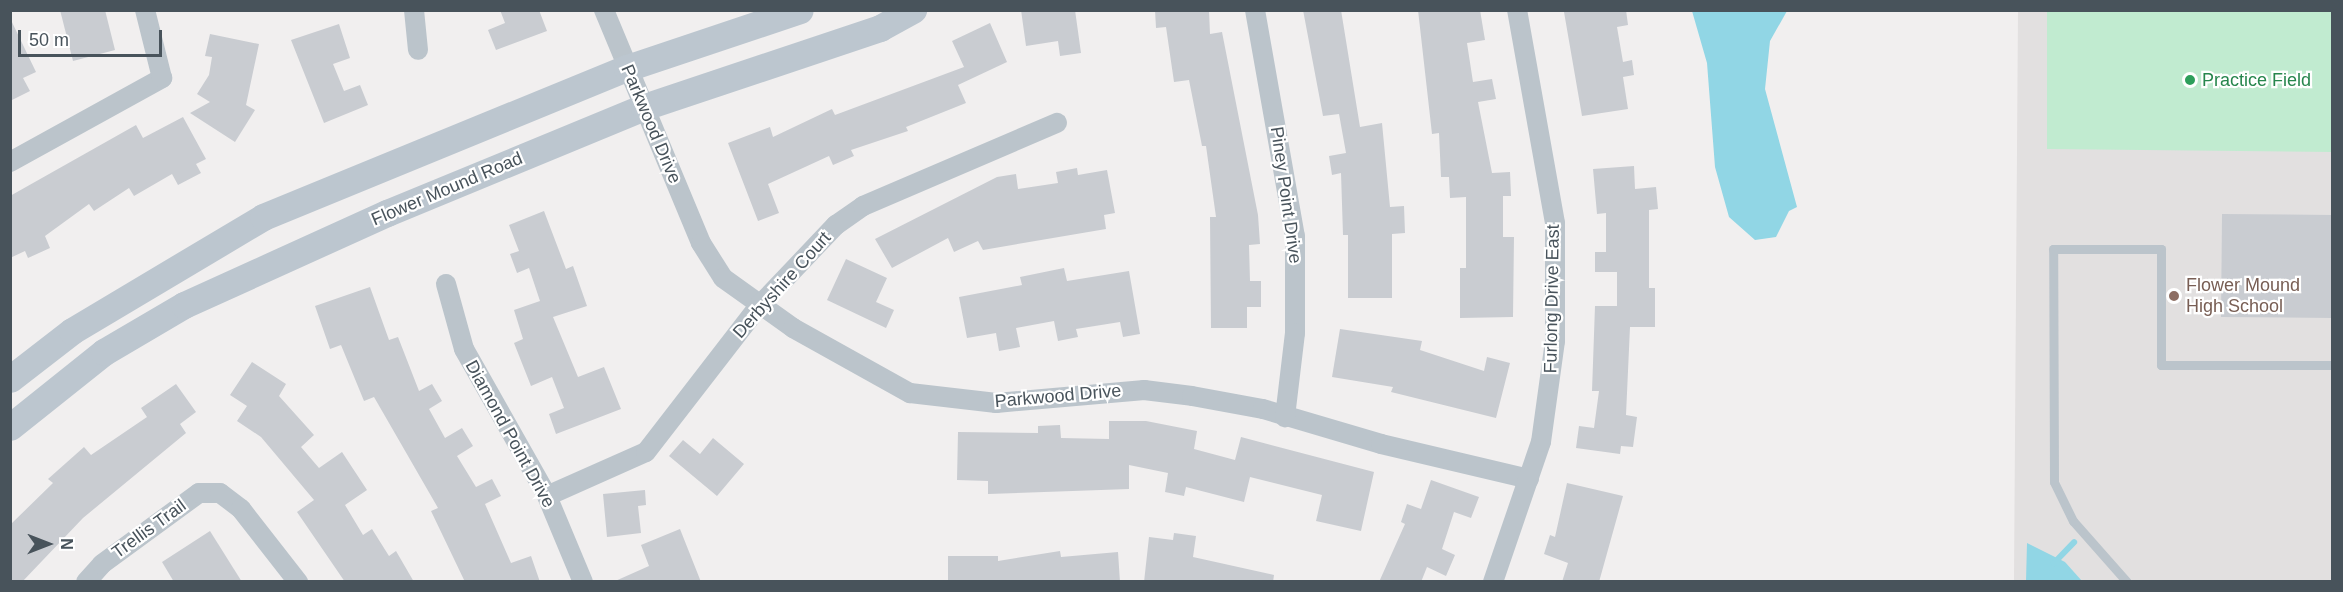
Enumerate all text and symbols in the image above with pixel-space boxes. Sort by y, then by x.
scale bar [21,18,165,56]
text: 50 m [29,30,69,50]
street label: Parkwood Drive [616,61,686,187]
place label: Practice Field [2202,69,2311,91]
marker: Practice Field [2183,73,2197,87]
street label: Piney Point Drive [1266,125,1306,265]
street label: Flower Mound Road [368,147,526,231]
street label: Furlong Drive East [1540,224,1564,374]
street label: Derbyshire Court [728,227,836,343]
place label: Flower Mound High School [2186,275,2300,318]
marker: Flower Mound High School [2167,289,2181,303]
street label: Diamond Point Drive [461,357,559,511]
street label: Parkwood Drive [994,380,1122,412]
street label: Trellis Trail [108,495,190,563]
north arrow [18,514,78,574]
text: N [58,538,75,550]

